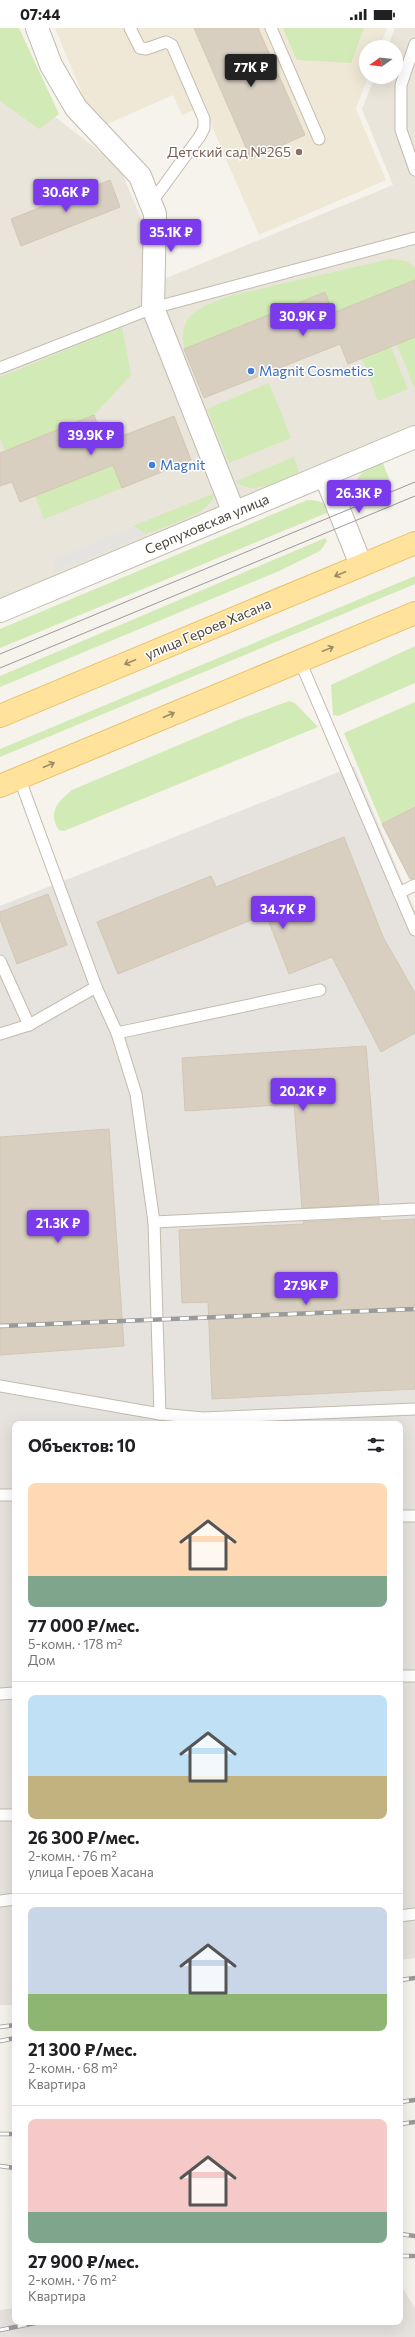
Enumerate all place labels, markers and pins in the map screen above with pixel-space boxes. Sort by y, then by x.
pin: 77K ₽ [223,54,279,88]
place label: Детский сад №265 [167,143,291,160]
marker: Детский сад №265 [294,147,304,157]
pin: 30.6K ₽ [29,179,103,213]
pin: 35.1K ₽ [134,219,208,253]
pin: 30.9K ₽ [266,303,340,337]
place label: Magnit Cosmetics [259,362,374,379]
marker: Magnit Cosmetics [246,366,256,376]
pin: 39.9K ₽ [54,422,128,456]
place label: Magnit [160,456,206,473]
marker: Magnit [147,460,157,470]
pin: 26.3K ₽ [322,480,396,514]
pin: 34.7K ₽ [246,896,320,930]
pin: 20.2K ₽ [266,1078,340,1112]
pin: 21.3K ₽ [21,1210,95,1244]
pin: 27.9K ₽ [269,1272,343,1306]

